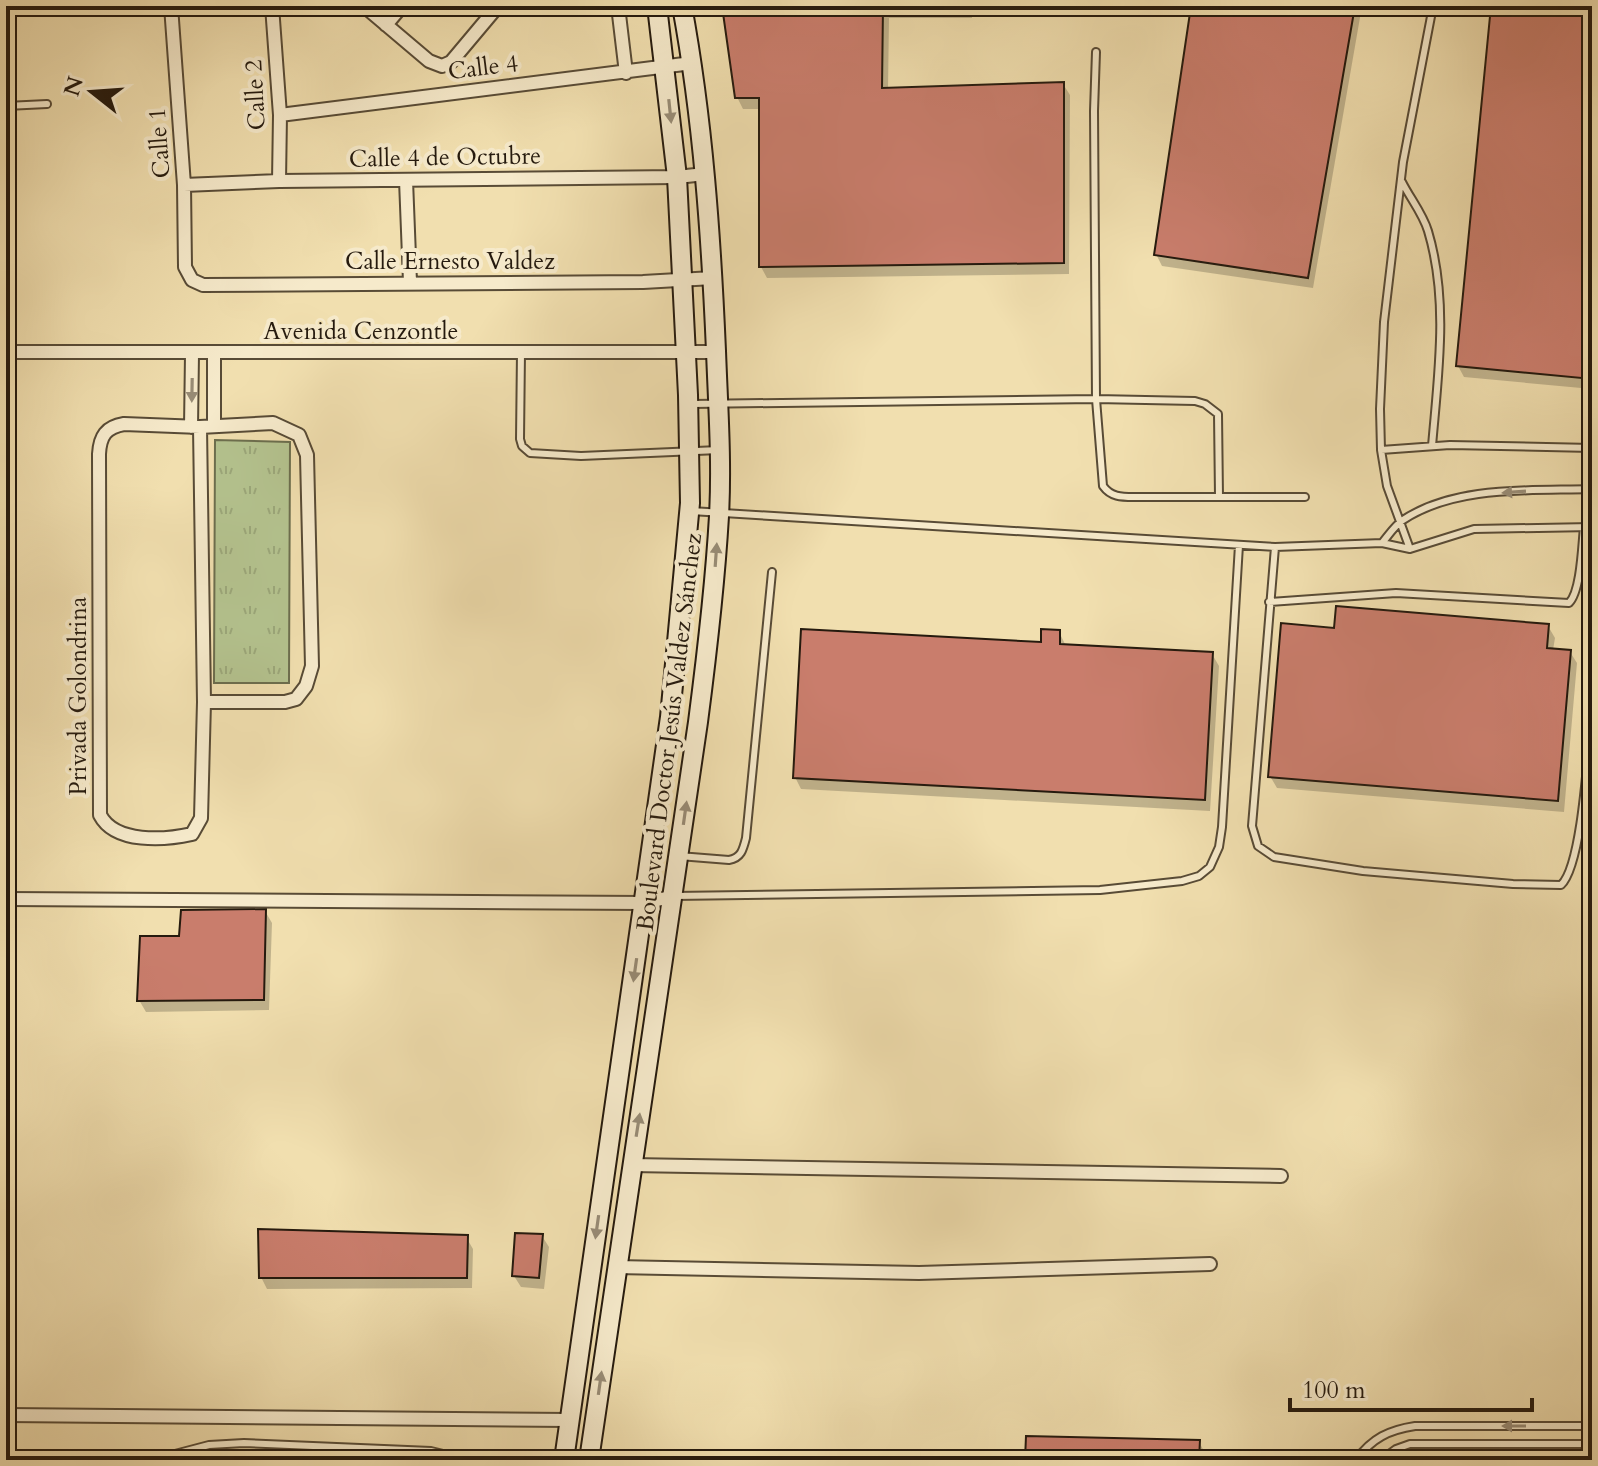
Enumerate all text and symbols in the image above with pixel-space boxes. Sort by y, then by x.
street label: Calle 4 [446,47,520,88]
north arrow [52,52,132,132]
street label: Calle 2 [237,59,274,131]
text: N [57,73,91,100]
one-way arrow [663,99,676,124]
street label: Calle 1 [141,107,178,179]
street label: Calle 4 de Octubre [349,139,541,176]
street label: Calle Ernesto Valdez [345,245,555,278]
street label: Avenida Cenzontle [264,315,458,348]
one-way arrow [185,378,198,403]
one-way arrow [1501,486,1526,499]
street label: Boulevard Doctor Jesús Valdez Sánchez [629,531,710,933]
one-way arrow [710,542,723,567]
street label: Privada Golondrina [62,596,95,795]
one-way arrow [679,800,692,825]
one-way arrow [628,958,641,983]
one-way arrow [632,1113,644,1138]
one-way arrow [591,1215,603,1240]
scale bar [1290,1362,1532,1412]
one-way arrow [594,1370,607,1395]
text: 100 m [1302,1374,1366,1407]
one-way arrow [1501,1420,1526,1432]

